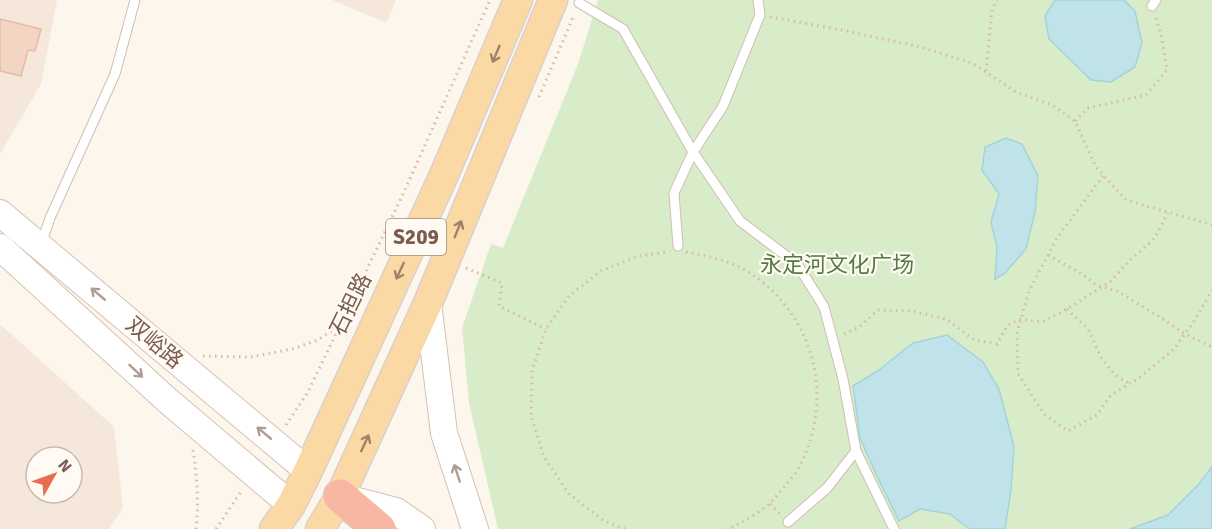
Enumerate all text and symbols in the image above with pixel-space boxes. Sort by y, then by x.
one-way arrow [489,45,500,63]
road number: S209 [386,219,446,255]
one-way arrow [453,220,464,239]
park label: 永定河文化广场 [760,251,914,278]
one-way arrow [394,261,406,279]
street label: 石担路 [324,269,377,340]
one-way arrow [90,288,106,301]
street label: 双峪路 [121,311,189,374]
one-way arrow [128,364,143,378]
one-way arrow [257,426,272,440]
one-way arrow [360,435,371,453]
north arrow [24,445,84,505]
text: N [53,455,76,477]
one-way arrow [451,464,462,483]

